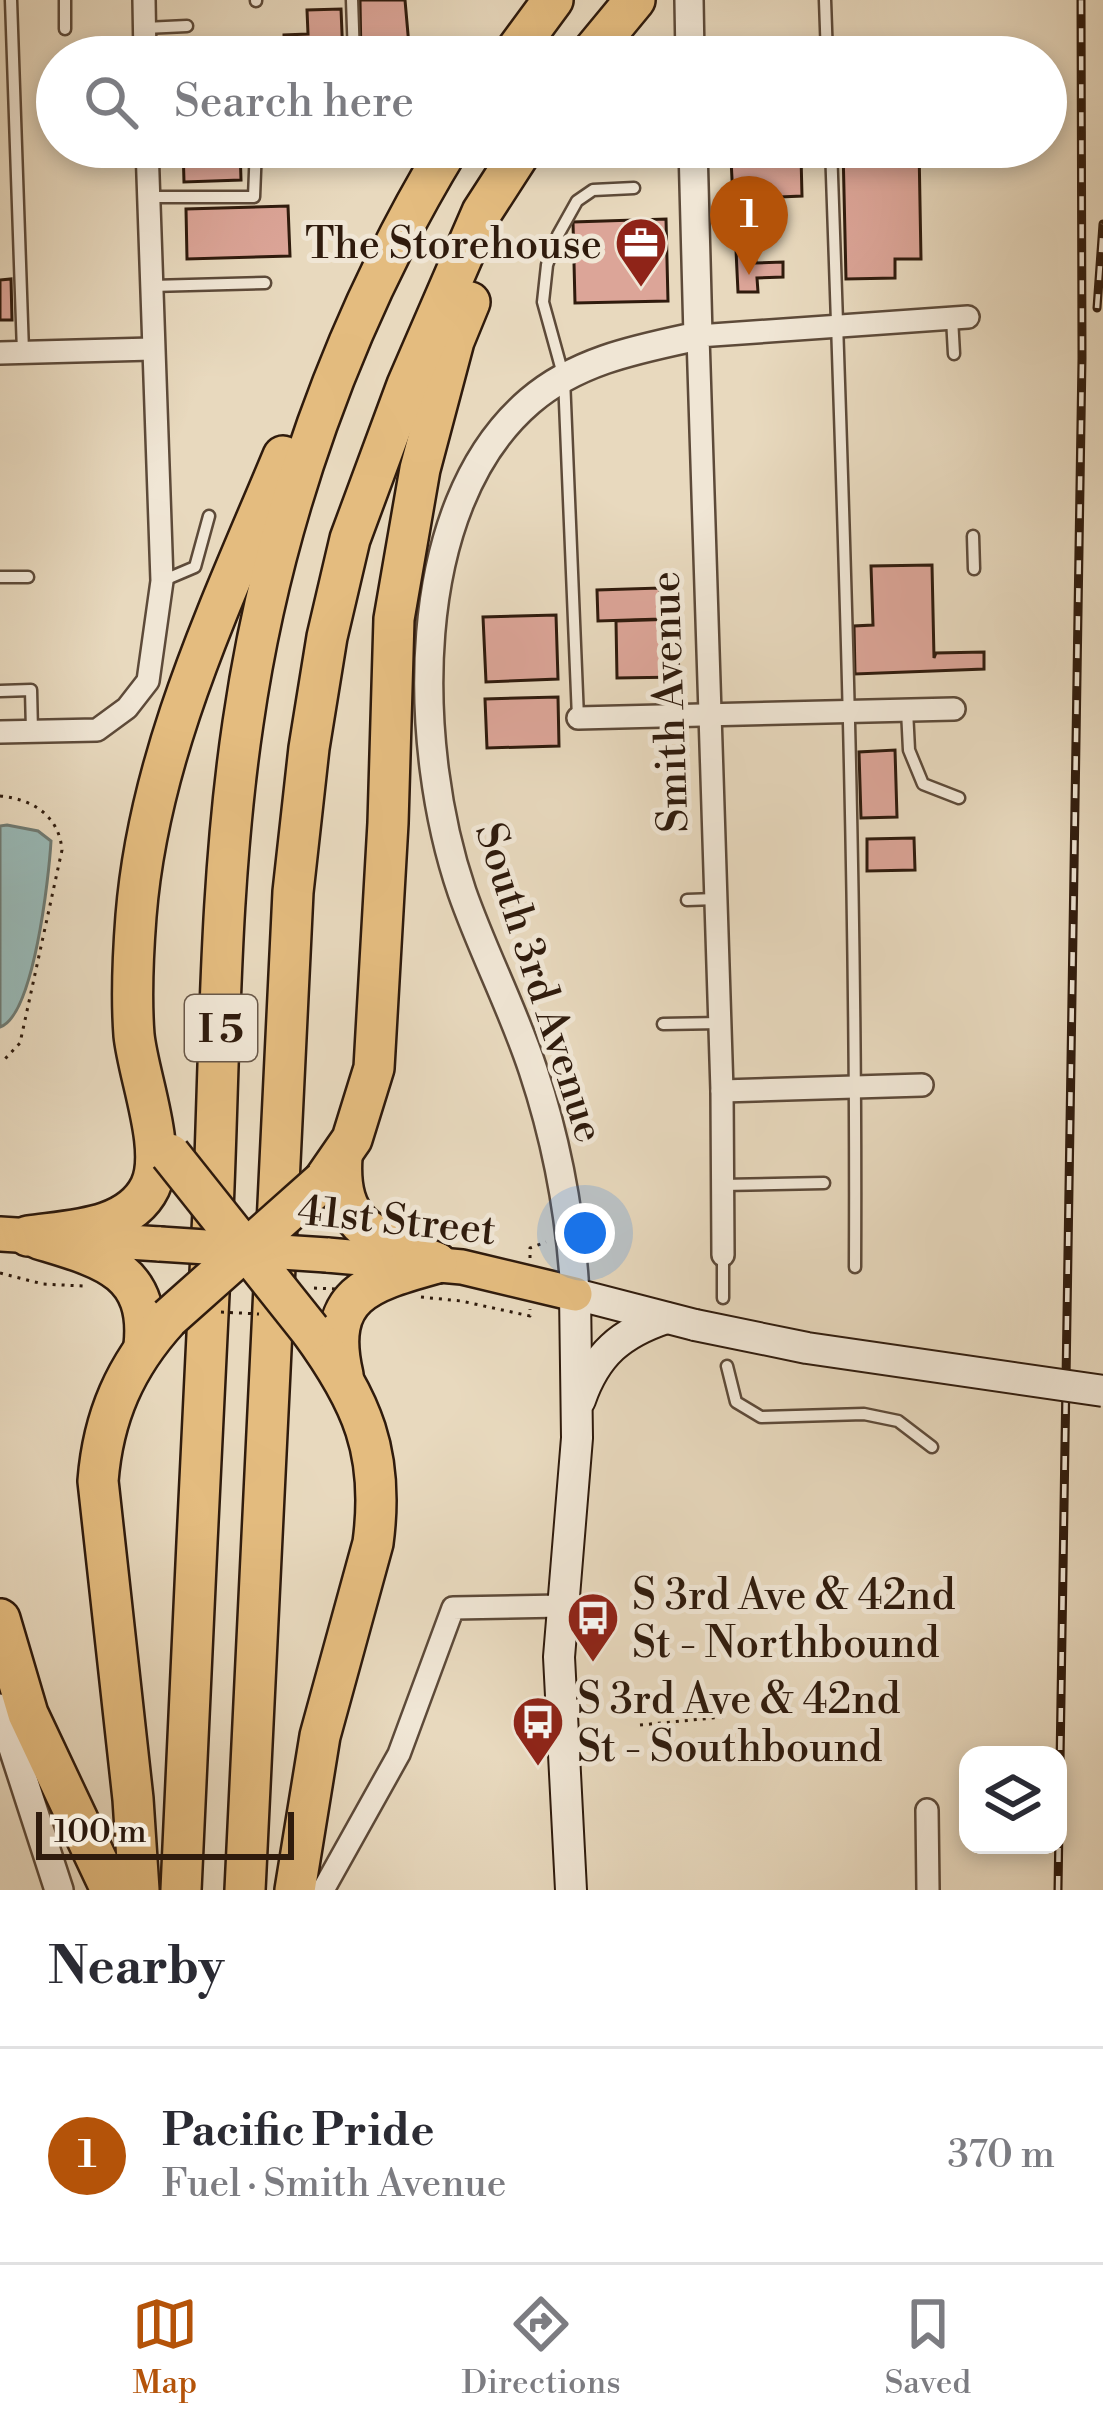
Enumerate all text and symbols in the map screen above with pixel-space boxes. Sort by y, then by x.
search box [36,36,1067,168]
icon: search [78,69,144,135]
text: Search here [174,74,414,131]
pin: 1 [710,176,788,275]
office icon: The Storehouse [613,215,669,289]
place label: The Storehouse [305,219,602,272]
street label: Smith Avenue [639,570,702,834]
street label: South 3rd Avenue [462,816,615,1149]
road number: I 5 [185,995,257,1061]
street label: 41st Street [295,1185,499,1258]
your location [555,1203,615,1263]
place label: S 3rd Ave & 42nd St - Northbound [632,1570,955,1671]
bus stop icon: S 3rd Ave & 42nd St - Northbound [565,1590,621,1664]
place label: S 3rd Ave & 42nd St - Southbound [577,1674,900,1775]
bus stop icon: S 3rd Ave & 42nd St - Southbound [510,1694,566,1768]
map controls [959,1746,1067,1854]
button: layers [959,1746,1067,1854]
scale bar [36,1806,294,1859]
text: 100 m [54,1812,147,1853]
text: Nearby [48,1936,224,2000]
text: Pacific Pride [162,2103,434,2160]
text: 1 [78,2131,96,2180]
text: 370 m [947,2131,1055,2180]
text: Fuel · Smith Avenue [162,2160,506,2209]
tab: Map [132,2291,198,2404]
tab: Directions [462,2291,621,2404]
tab: Saved [884,2291,971,2404]

